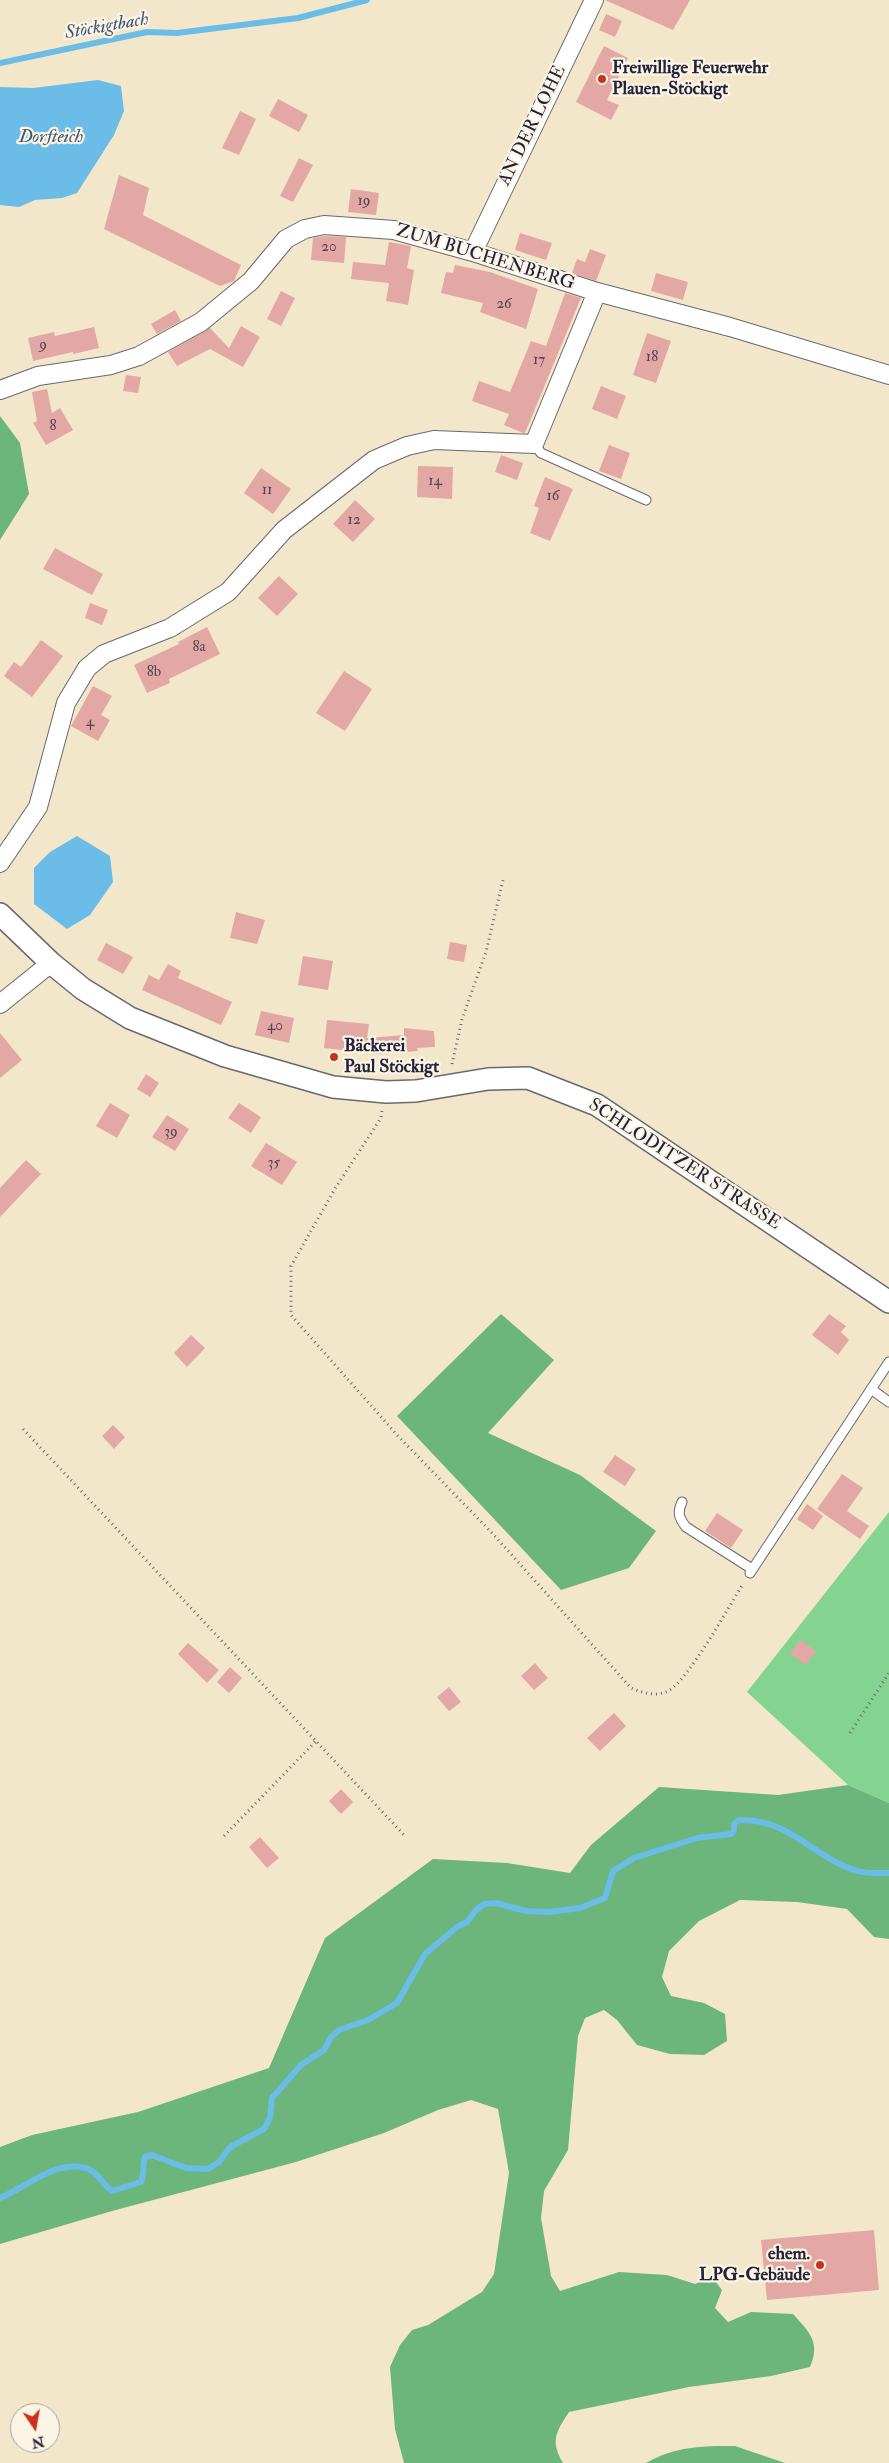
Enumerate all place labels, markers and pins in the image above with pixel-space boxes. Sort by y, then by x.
place label: Freiwillige Feuerwehr Plauen-Stöckigt [612,58,768,100]
marker: Freiwillige Feuerwehr Plauen-Stöckigt [596,73,608,85]
place label: Bäckerei Paul Stöckigt [344,1036,439,1078]
marker: Bäckerei Paul Stöckigt [328,1051,340,1063]
place label: ehem. LPG-Gebäude [699,2244,810,2286]
marker: ehem. LPG-Gebäude [814,2259,826,2271]

